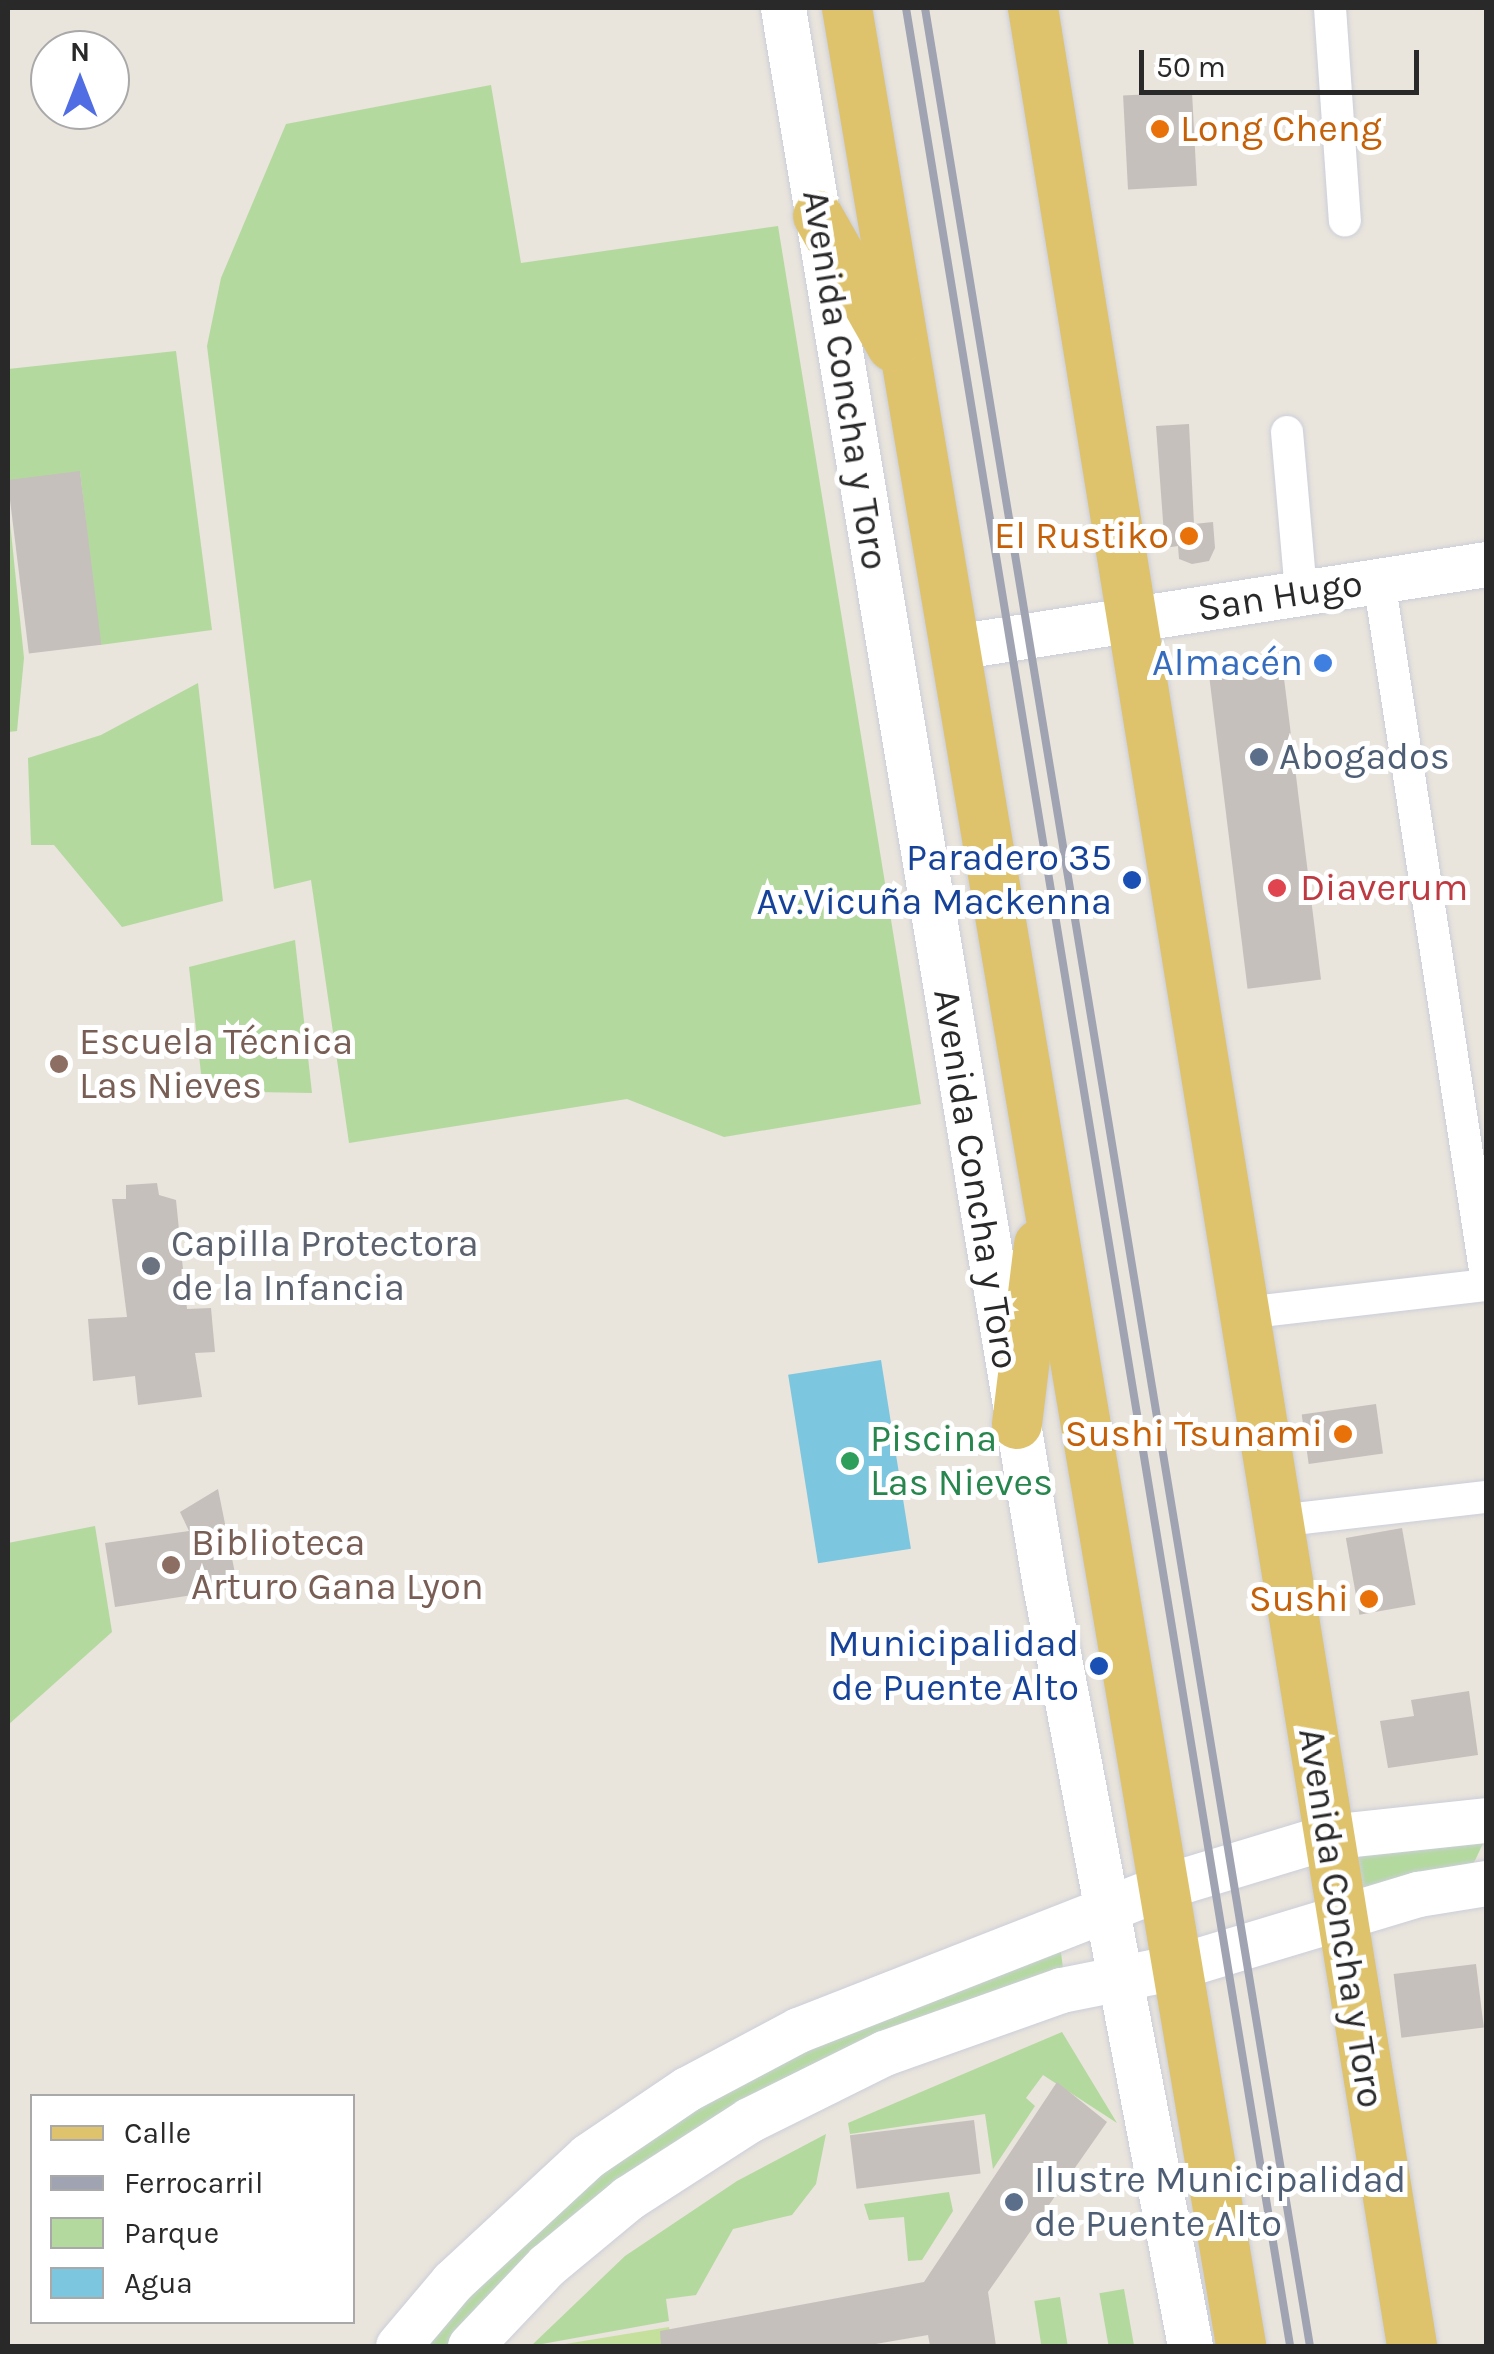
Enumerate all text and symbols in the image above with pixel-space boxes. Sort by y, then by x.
north arrow [30,30,130,130]
scale bar [1144,30,1424,92]
text: N [70,35,90,68]
text: 50 m [1156,49,1226,85]
place label: Long Cheng [1180,106,1382,152]
marker: Long Cheng [1149,118,1171,140]
street label: Avenida Concha y Toro [792,187,898,573]
place label: El Rustiko [994,513,1169,559]
marker: El Rustiko [1178,525,1200,547]
street label: San Hugo [1194,560,1366,632]
place label: Almacén [1152,640,1303,686]
marker: Almacén [1312,652,1334,674]
place label: Abogados [1279,734,1450,780]
marker: Abogados [1248,746,1270,768]
place label: Paradero 35 Av.Vicuña Mackenna [757,835,1112,924]
place label: Diaverum [1300,865,1468,911]
marker: Paradero 35 Av.Vicuña Mackenna [1121,869,1143,891]
marker: Diaverum [1264,875,1290,901]
street label: Avenida Concha y Toro [923,986,1029,1372]
place label: Escuela Técnica Las Nieves [79,1019,353,1108]
marker: Escuela Técnica Las Nieves [48,1053,70,1075]
place label: Capilla Protectora de la Infancia [171,1221,479,1310]
marker: Capilla Protectora de la Infancia [140,1255,162,1277]
place label: Sushi Tsunami [1065,1411,1323,1457]
place label: Piscina Las Nieves [870,1416,1053,1506]
marker: Sushi Tsunami [1332,1423,1354,1445]
marker: Piscina Las Nieves [839,1450,861,1472]
place label: Biblioteca Arturo Gana Lyon [191,1520,484,1610]
marker: Biblioteca Arturo Gana Lyon [160,1554,182,1576]
place label: Sushi [1249,1576,1349,1622]
marker: Sushi [1358,1588,1380,1610]
place label: Municipalidad de Puente Alto [828,1621,1079,1710]
marker: Municipalidad de Puente Alto [1088,1655,1110,1677]
street label: Avenida Concha y Toro [1288,1725,1394,2111]
legend [30,2094,355,2324]
text: Calle [124,2115,191,2151]
place label: Ilustre Municipalidad de Puente Alto [1034,2157,1406,2246]
text: Ferrocarril [124,2165,263,2201]
marker: Ilustre Municipalidad de Puente Alto [1003,2191,1025,2213]
text: Parque [124,2215,219,2251]
text: Agua [124,2265,193,2301]

